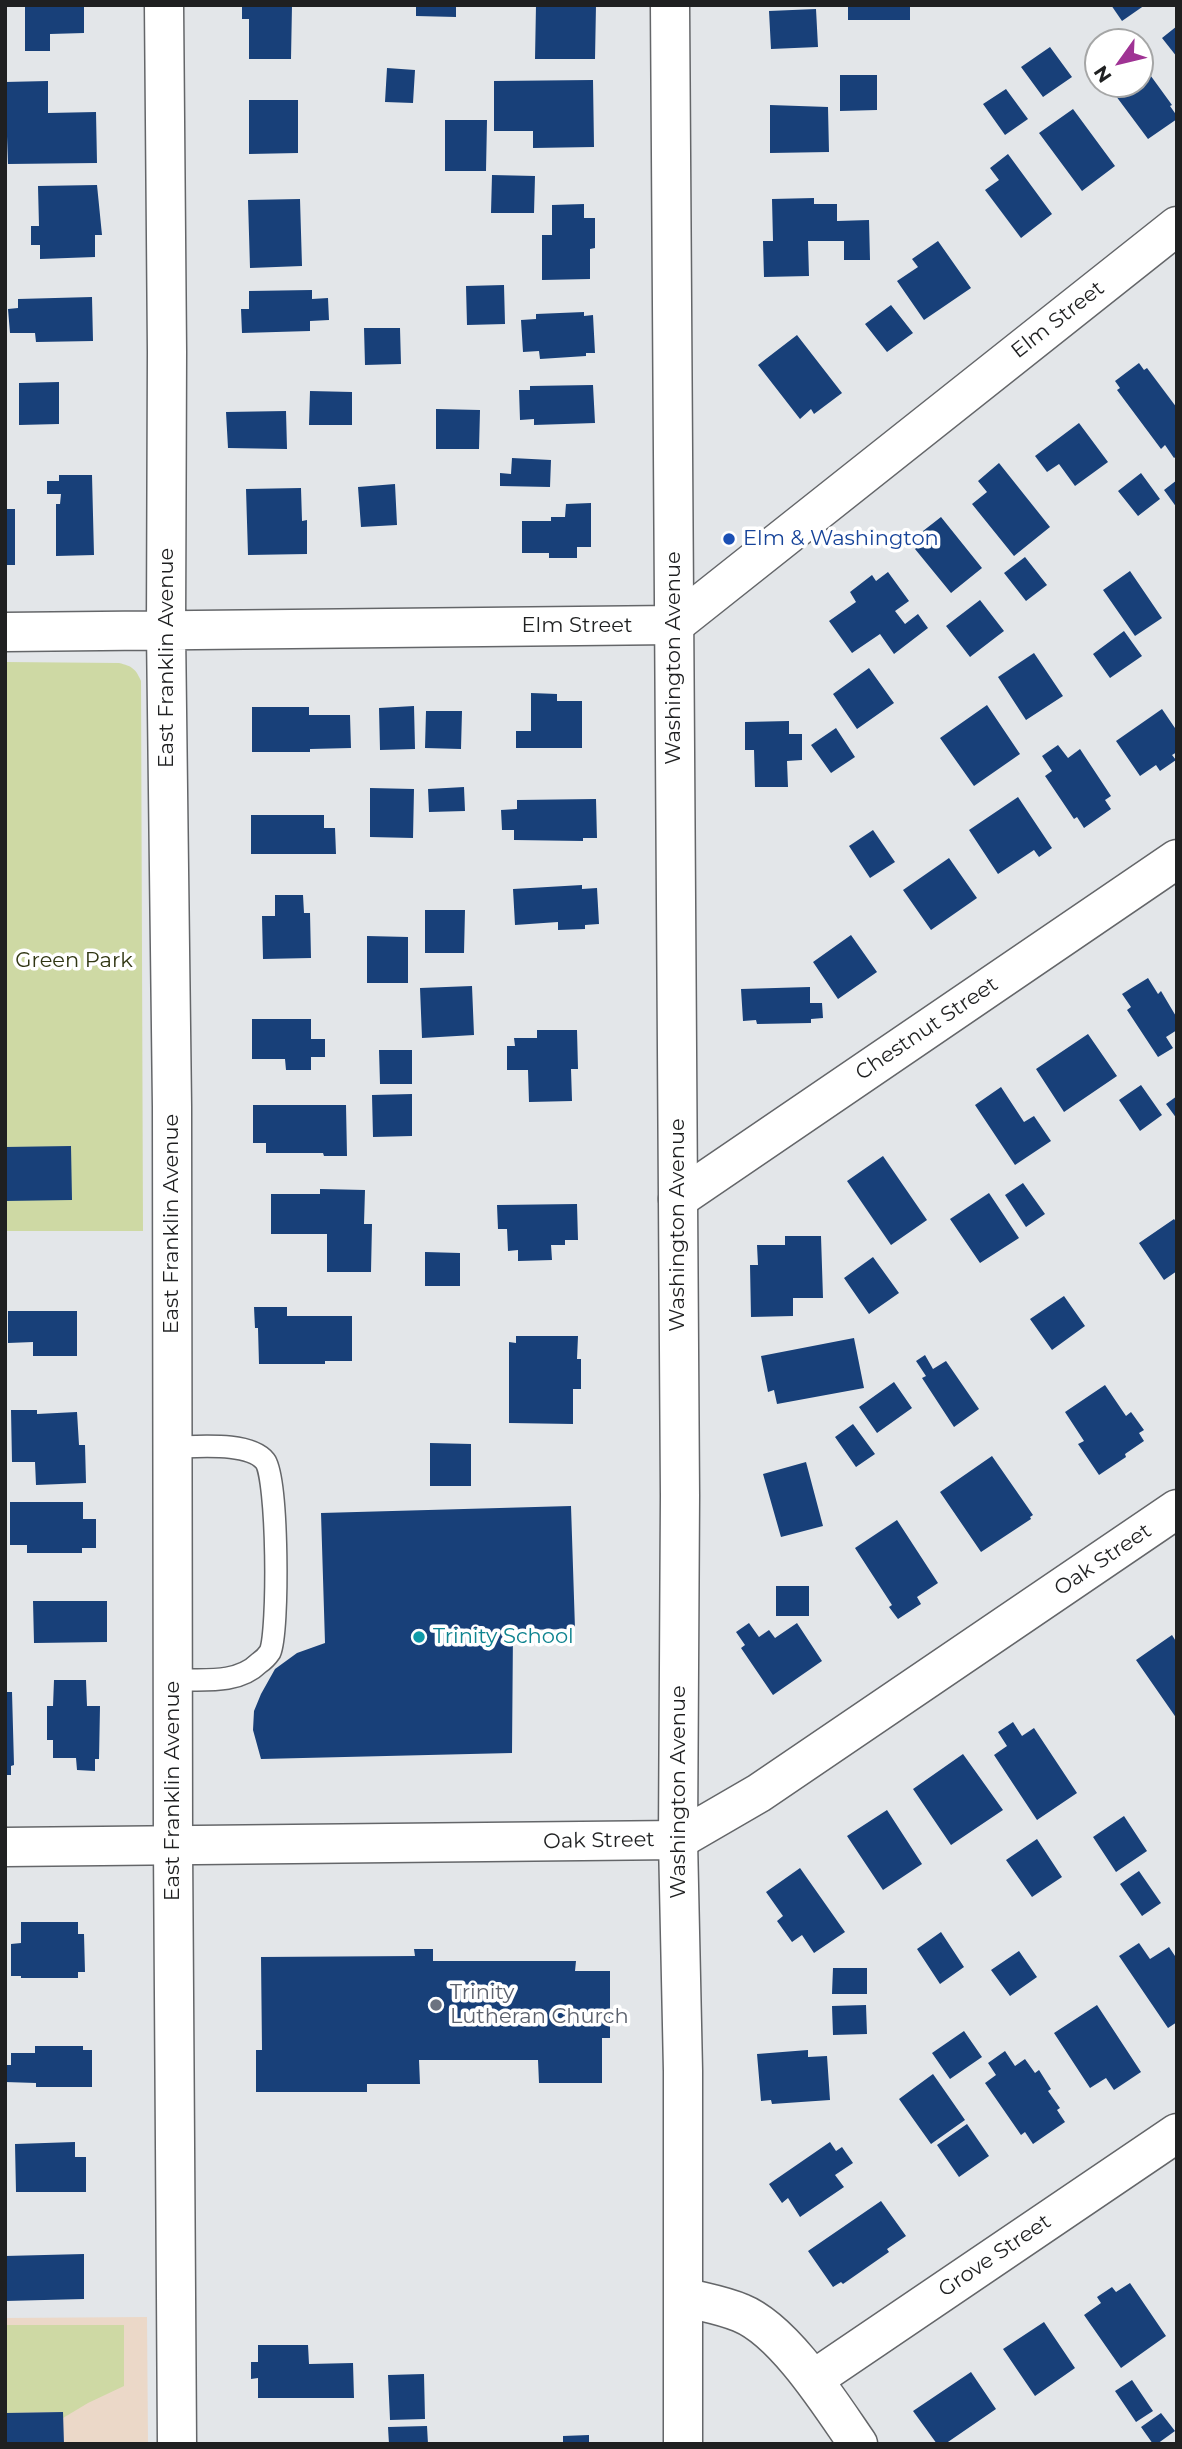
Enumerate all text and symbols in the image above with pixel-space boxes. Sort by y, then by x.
north arrow [1084,28,1154,98]
text: N [1089,61,1117,87]
street label: Elm Street [1007,276,1109,364]
place label: Elm & Washington [743,526,939,552]
marker: Elm & Washington [721,531,737,547]
street label: East Franklin Avenue [154,548,180,768]
street label: Washington Avenue [661,551,687,765]
street label: Elm Street [522,613,632,639]
park label: Green Park [15,948,133,974]
street label: Chestnut Street [851,972,1003,1086]
street label: East Franklin Avenue [159,1114,185,1334]
street label: Washington Avenue [665,1118,691,1332]
street label: Oak Street [1050,1518,1156,1602]
place label: Trinity School [433,1624,574,1650]
marker: Trinity School [411,1629,427,1645]
street label: East Franklin Avenue [160,1681,186,1901]
street label: Washington Avenue [666,1685,692,1899]
street label: Oak Street [543,1827,655,1855]
place label: Trinity Lutheran Church [450,1980,629,2030]
marker: Trinity Lutheran Church [428,1997,444,2013]
street label: Grove Street [934,2209,1056,2303]

